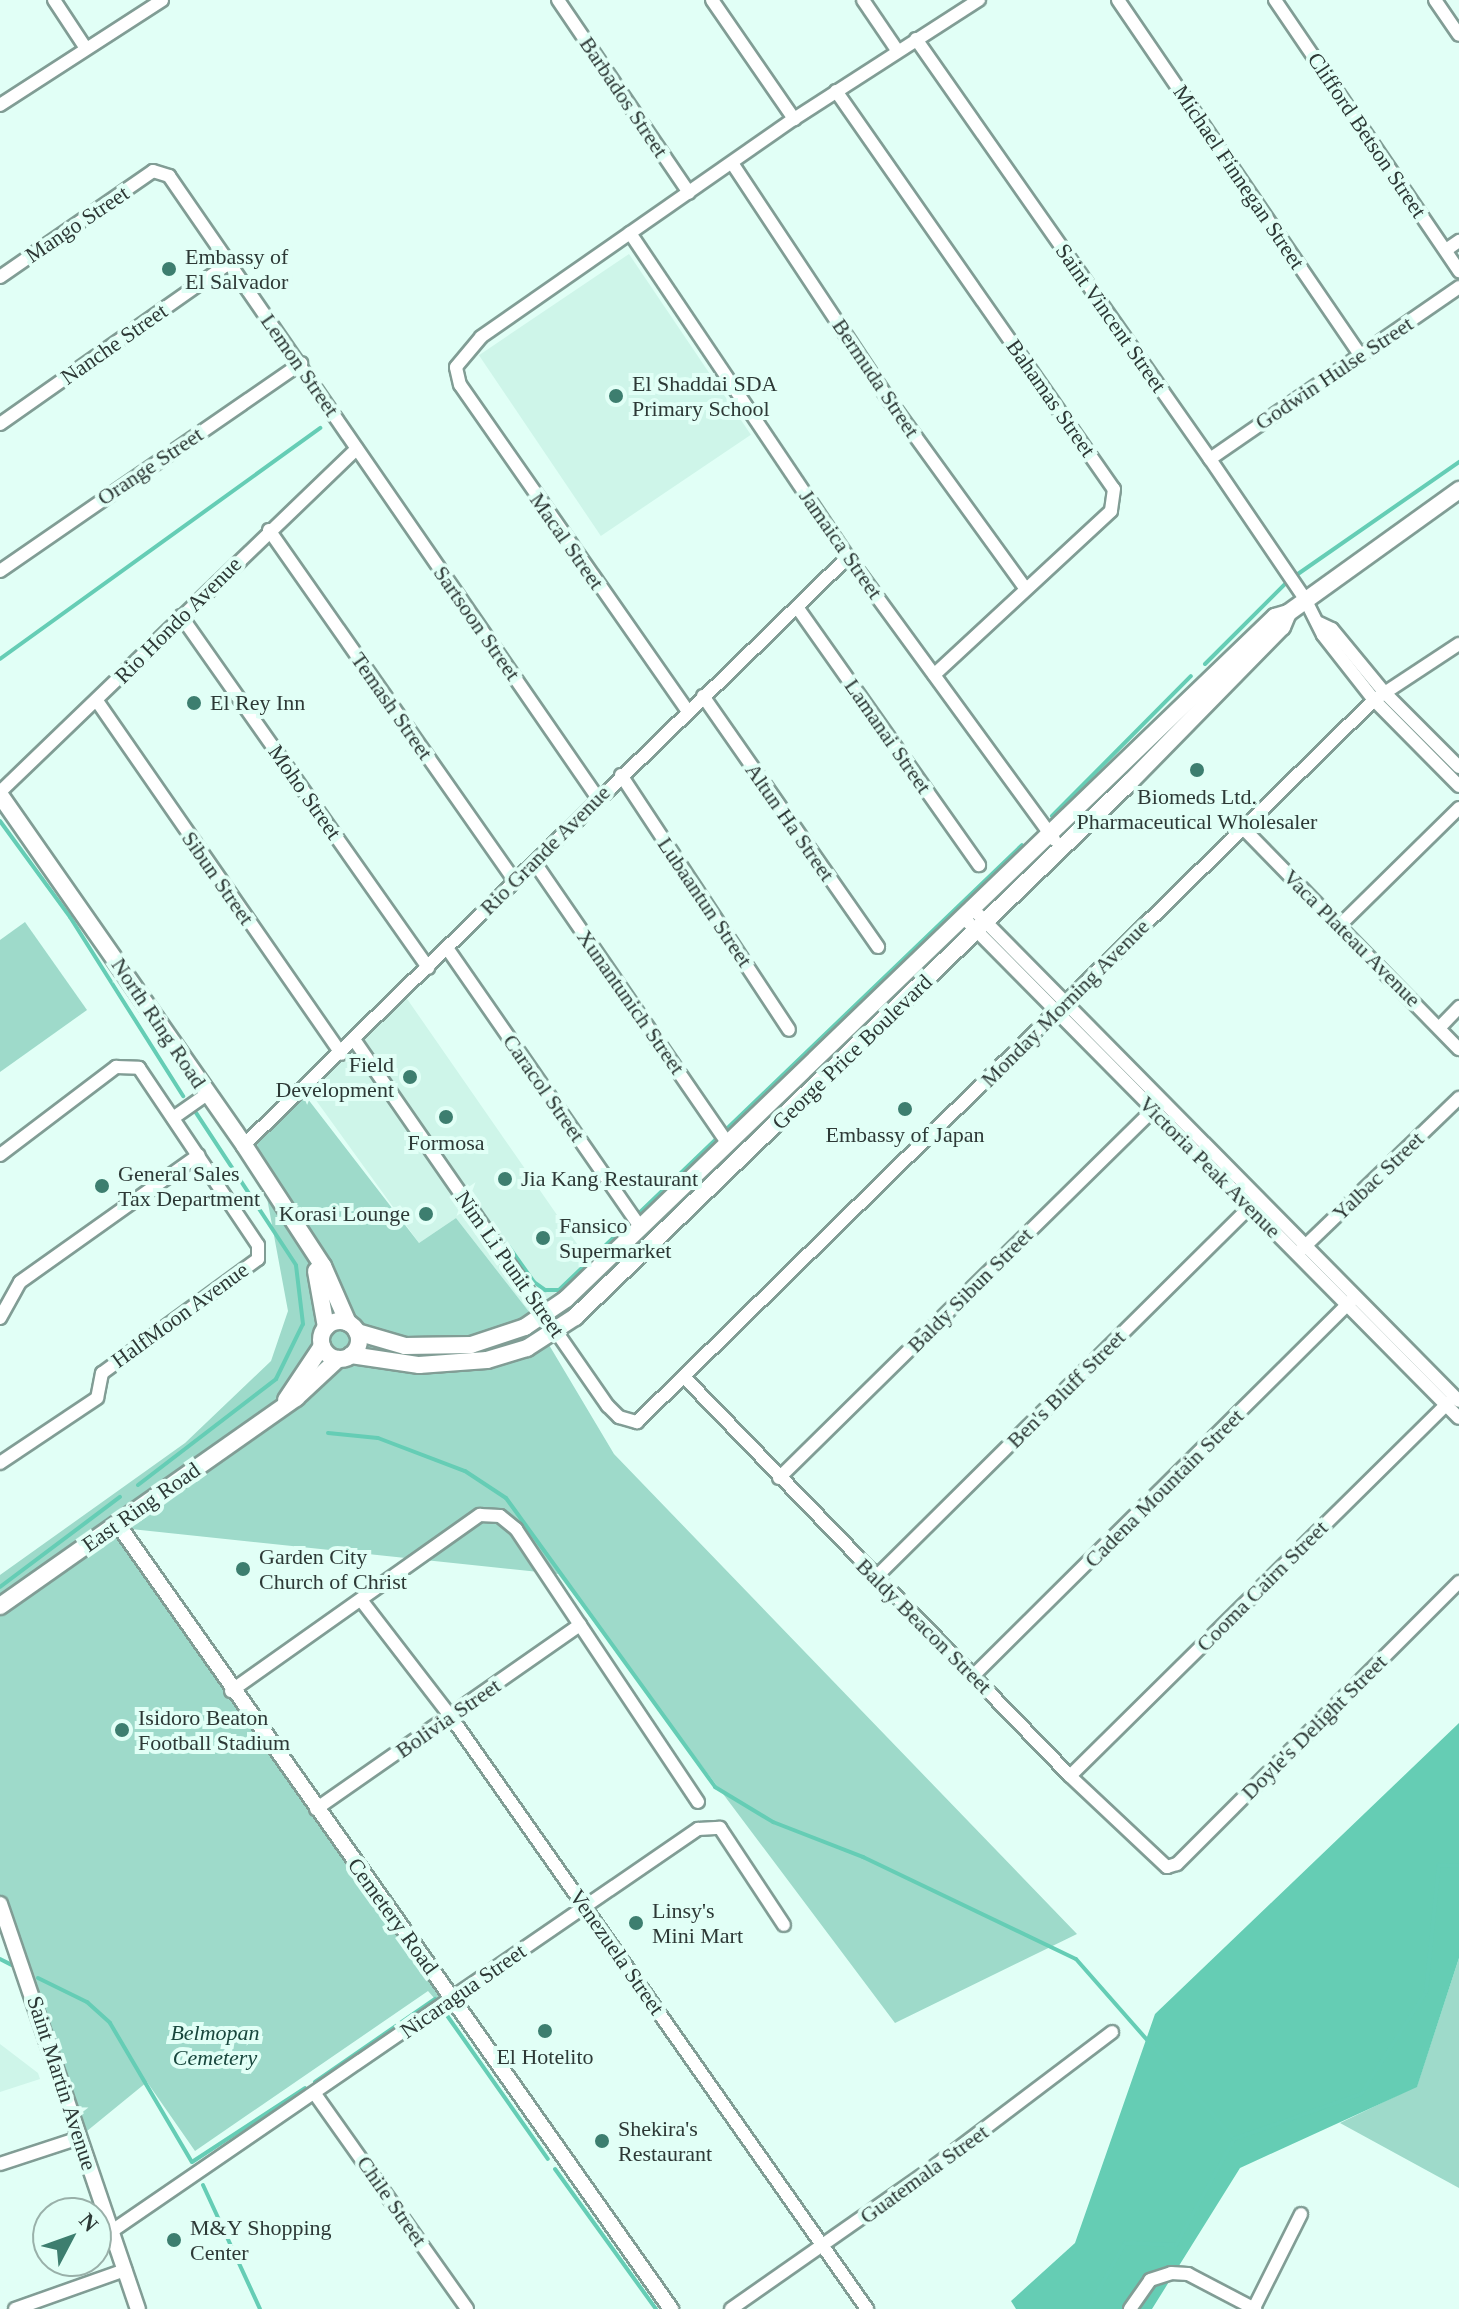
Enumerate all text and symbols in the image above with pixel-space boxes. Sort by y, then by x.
street label: Barbados Street [574,32,674,162]
street label: Clifford Betson Street [1302,47,1432,223]
street label: Michael Finnegan Street [1168,80,1310,274]
street label: Mango Street [20,180,134,268]
street label: Saint Vincent Street [1050,238,1172,398]
place label: Embassy of El Salvador [185,243,288,294]
marker: Embassy of El Salvador [160,260,178,278]
street label: Nanche Street [56,298,172,390]
street label: Lemon Street [255,309,345,421]
street label: Godwin Hulse Street [1250,310,1418,436]
street label: Bermuda Street [827,314,925,442]
street label: Bahamas Street [1001,334,1101,462]
place label: El Shaddai SDA Primary School [632,370,777,422]
marker: El Shaddai SDA Primary School [607,387,625,405]
street label: Orange Street [92,421,208,511]
street label: Jamaica Street [794,484,888,604]
street label: Macal Street [524,488,610,594]
street label: Rio Hondo Avenue [109,551,247,689]
street label: Sartsoon Street [428,561,526,685]
street label: Temash Street [345,647,439,765]
street label: Lamanai Street [839,674,937,798]
place label: El Rey Inn [210,690,305,716]
marker: El Rey Inn [185,694,203,712]
street label: Moho Street [263,740,347,844]
street label: Altun Ha Street [740,758,840,886]
marker: Biomeds Ltd. Pharmaceutical Wholesaler [1188,761,1206,779]
street label: Rio Grande Avenue [474,779,616,921]
place label: Biomeds Ltd. Pharmaceutical Wholesaler [1076,783,1318,834]
street label: Sibun Street [176,826,260,930]
street label: Lubaantun Street [652,832,758,972]
street label: Vaca Plateau Avenue [1277,863,1427,1013]
street label: Monday Morning Avenue [975,913,1155,1093]
street label: Xunantunich Street [571,925,691,1079]
street label: North Ring Road [106,953,212,1093]
street label: George Price Boulevard [767,969,937,1135]
street label: Caracol Street [497,1029,591,1147]
place label: Field Development [275,1051,394,1102]
marker: Field Development [401,1068,419,1086]
street label: Victoria Peak Avenue [1133,1090,1287,1244]
marker: Embassy of Japan [896,1100,914,1118]
marker: Formosa [437,1108,455,1126]
place label: Embassy of Japan [826,1122,984,1148]
street label: Yalbac Street [1327,1126,1429,1226]
place label: Formosa [408,1130,484,1156]
place label: General Sales Tax Department [118,1160,260,1212]
place label: Jia Kang Restaurant [521,1166,698,1192]
marker: Jia Kang Restaurant [496,1170,514,1188]
marker: General Sales Tax Department [93,1177,111,1195]
street label: Nim Li Punit Street [450,1186,570,1342]
place label: Korasi Lounge [279,1201,410,1227]
marker: Korasi Lounge [417,1205,435,1223]
place label: Fansico Supermarket [559,1212,671,1264]
street label: Baldy Sibun Street [902,1222,1038,1358]
marker: Fansico Supermarket [534,1229,552,1247]
street label: HalfMoon Avenue [106,1256,254,1374]
street label: Ben's Bluff Street [1001,1324,1131,1454]
street label: Cadena Mountain Street [1079,1403,1249,1573]
street label: East Ring Road [77,1457,205,1557]
street label: Cooma Cairn Street [1191,1515,1333,1657]
place label: Garden City Church of Christ [259,1543,407,1594]
street label: Baldy Beacon Street [851,1553,997,1699]
marker: Garden City Church of Christ [234,1560,252,1578]
street label: Doyle's Delight Street [1236,1649,1392,1805]
street label: Bolivia Street [391,1672,505,1764]
place label: Isidoro Beaton Football Stadium [138,1704,290,1756]
marker: Isidoro Beaton Football Stadium [113,1721,131,1739]
street label: Cemetery Road [342,1853,444,1979]
street label: Venezuela Street [564,1884,670,2020]
place label: Linsy's Mini Mart [652,1897,743,1948]
marker: Linsy's Mini Mart [627,1914,645,1932]
street label: Nicaragua Street [395,1938,531,2044]
street label: Saint Martin Avenue [21,1992,103,2174]
park label: Belmopan Cemetery [170,2019,260,2070]
marker: El Hotelito [536,2022,554,2040]
place label: El Hotelito [496,2044,594,2070]
place label: Shekira's Restaurant [618,2115,712,2166]
street label: Guatemala Street [855,2119,993,2229]
marker: Shekira's Restaurant [593,2132,611,2150]
street label: Chile Street [351,2151,433,2251]
north arrow [32,2197,112,2277]
text: N [74,2208,104,2236]
place label: M&Y Shopping Center [190,2214,332,2266]
marker: M&Y Shopping Center [165,2231,183,2249]

